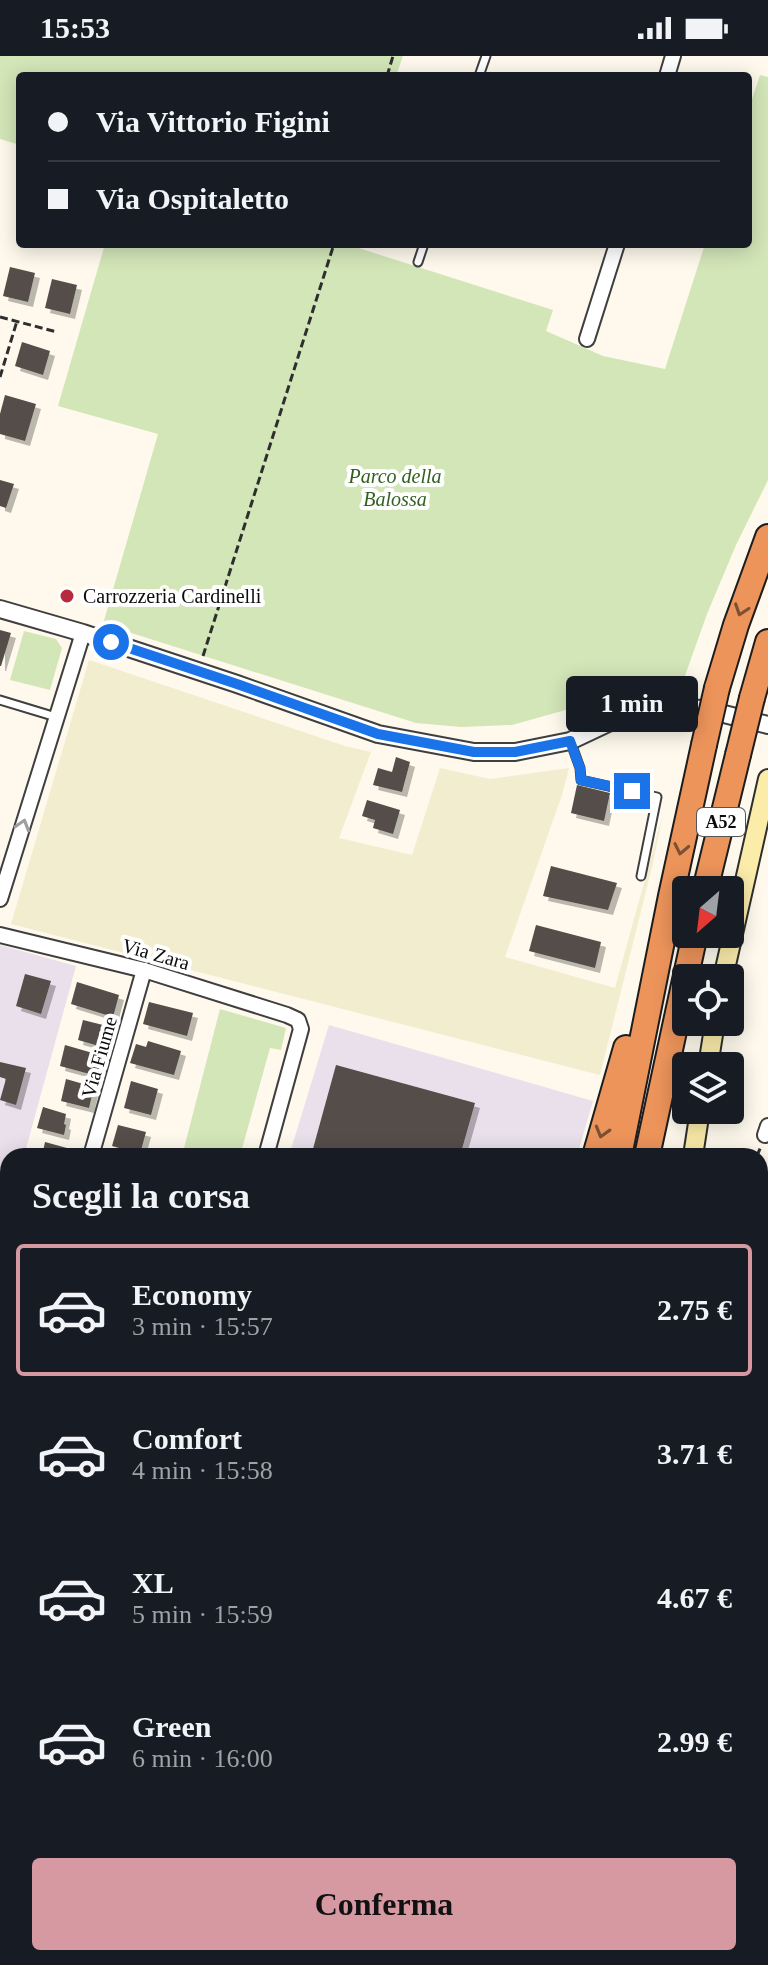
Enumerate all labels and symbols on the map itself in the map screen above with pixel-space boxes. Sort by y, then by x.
park label: Parco della Balossa [347,465,442,510]
place label: Carrozzeria Cardinelli [83,585,262,607]
marker: Carrozzeria Cardinelli [58,587,76,605]
one-way arrow [734,602,751,616]
route start [93,624,129,660]
callout: 1 min [566,675,698,731]
route end [614,773,650,809]
road number: A52 [697,808,745,836]
one-way arrow [14,818,30,832]
one-way arrow [673,841,690,855]
north arrow [672,876,744,948]
street label: Via Zara [120,934,192,974]
street label: Via Fiume [77,1014,121,1100]
one-way arrow [595,1125,611,1138]

